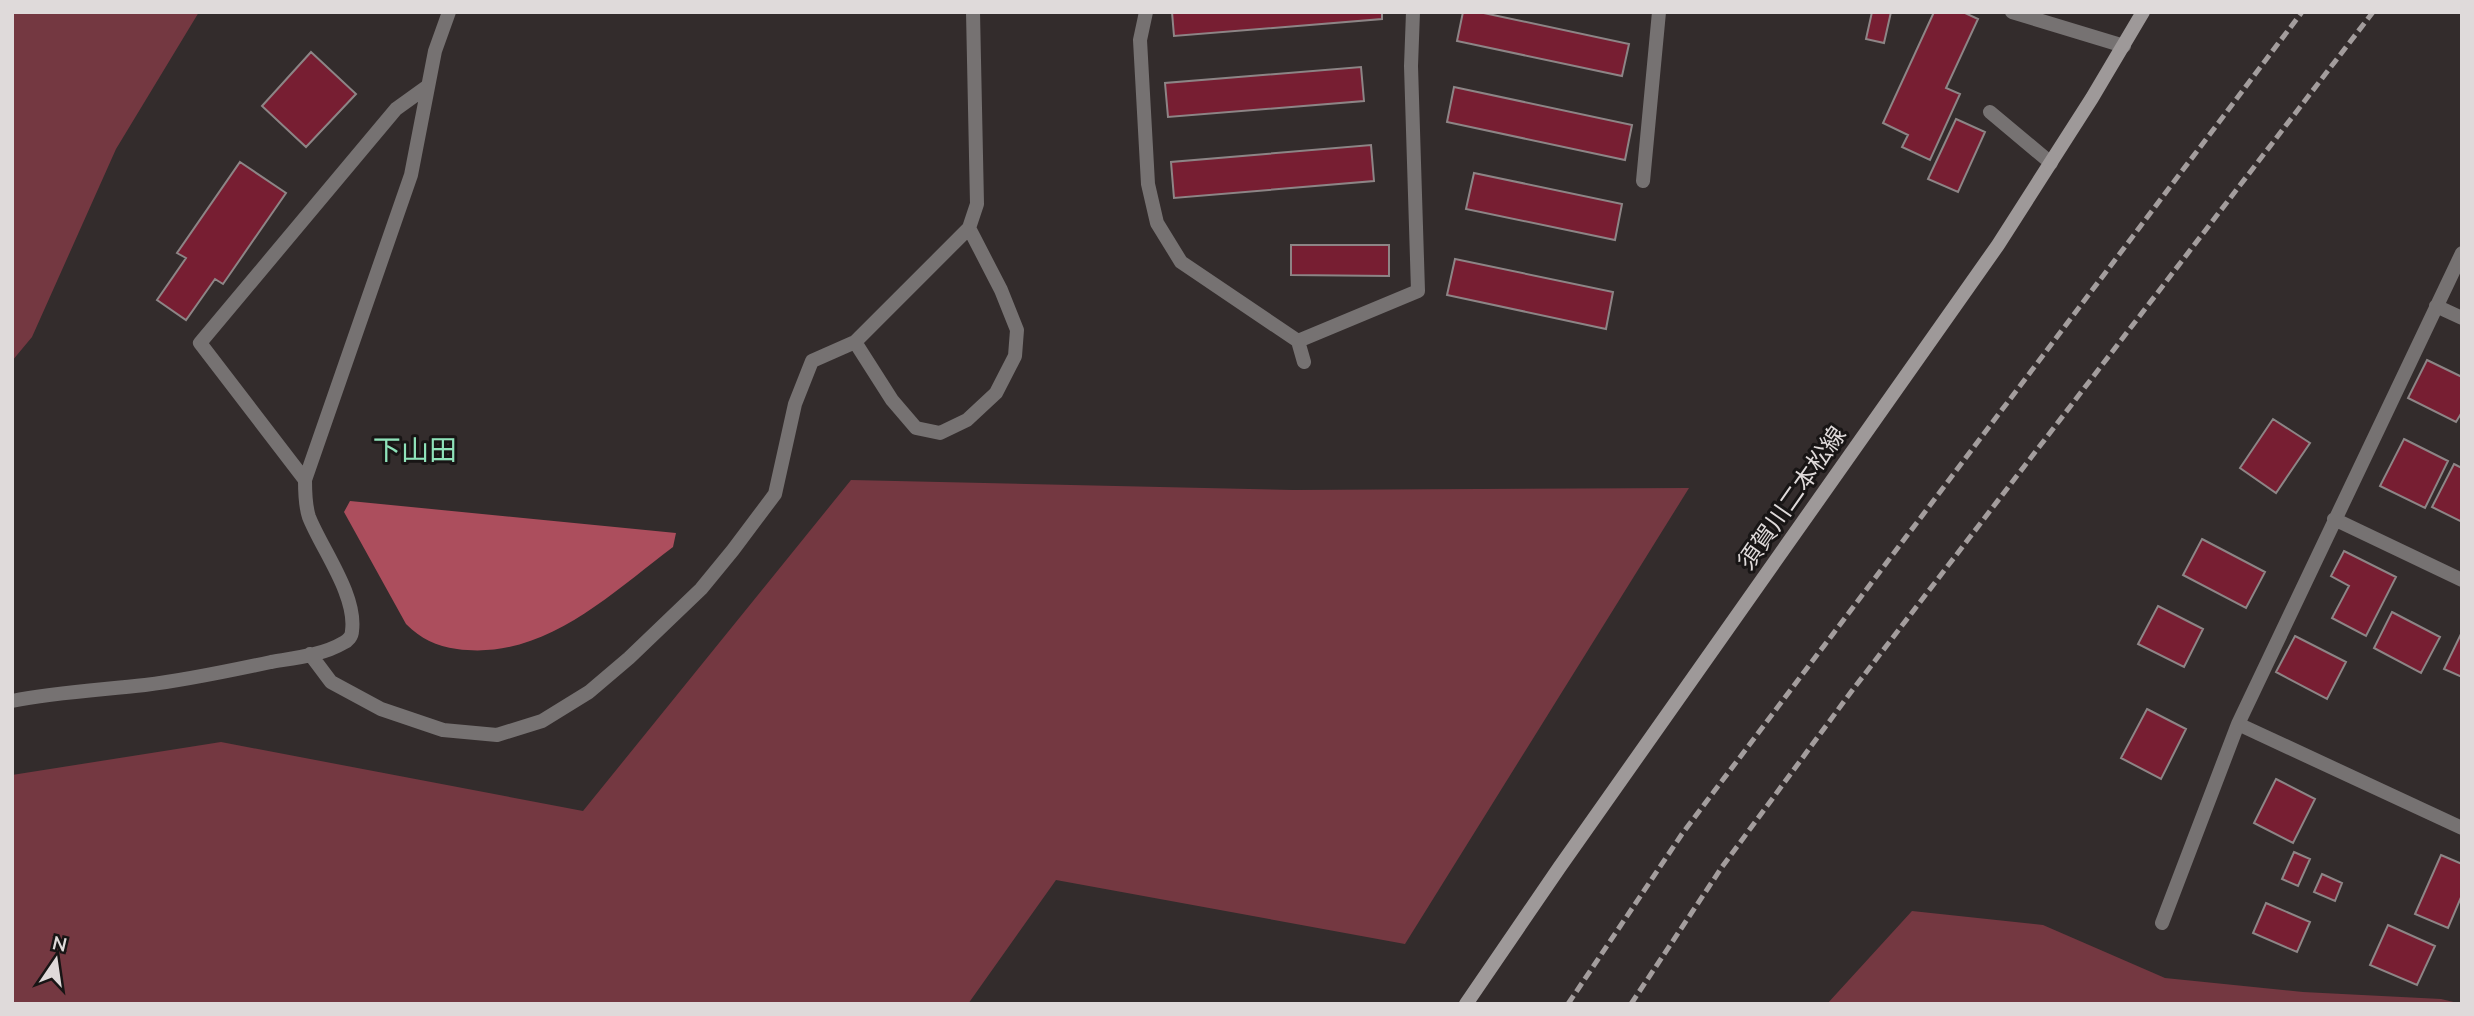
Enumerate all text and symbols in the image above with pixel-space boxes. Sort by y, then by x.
street label: 須賀川二本松線 [1731,420,1853,576]
district label: 下山田 [373,432,457,470]
north arrow [21,925,91,995]
text: N [50,930,69,959]

